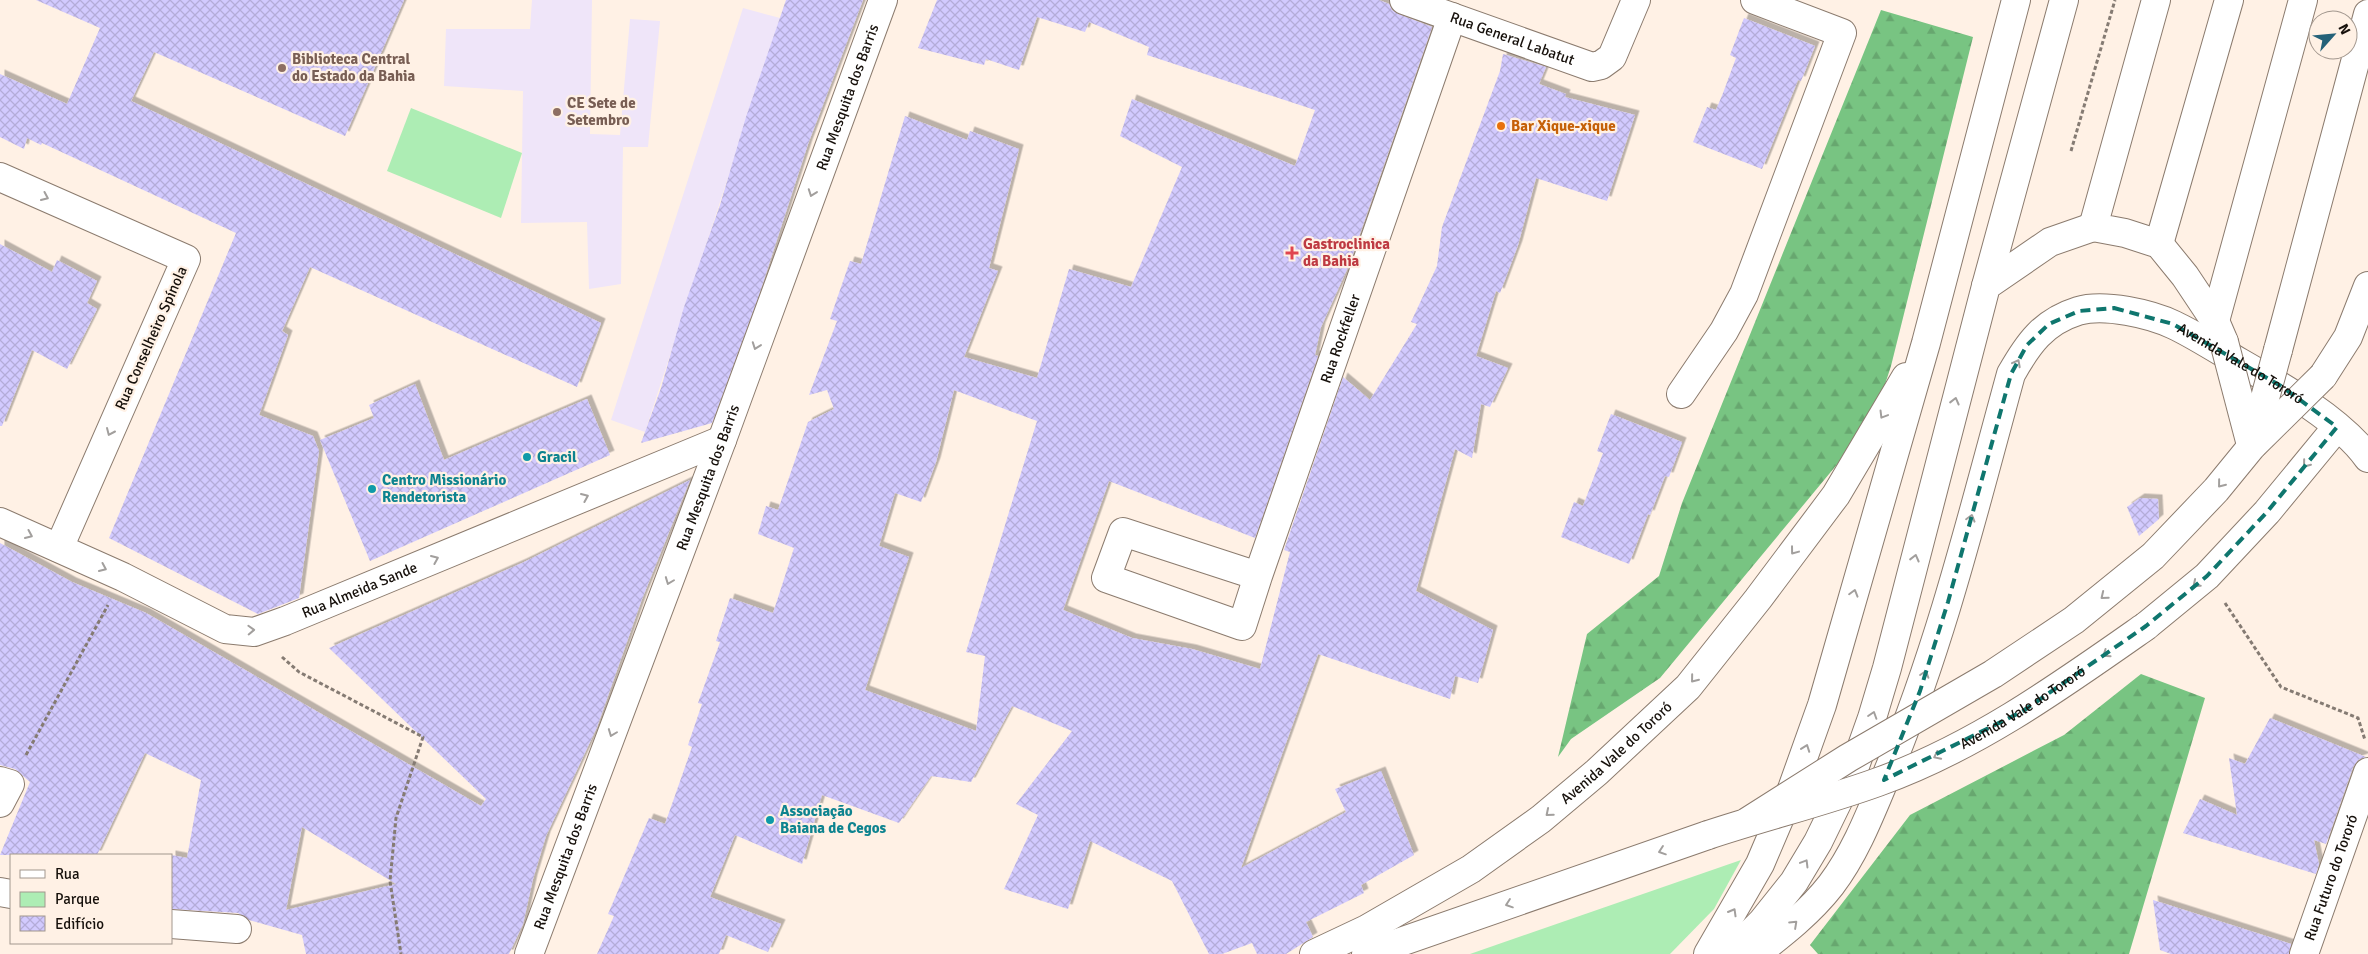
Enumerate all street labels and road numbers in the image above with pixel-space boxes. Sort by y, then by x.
street label: Rua General Labatut [1448,8,1577,69]
street label: Rua Mesquita dos Barris [812,21,883,173]
street label: Rua Conselheiro Spínola [111,263,191,413]
street label: Rua Rockfeller [1317,291,1364,386]
street label: Avenida Vale do Tororó [2174,319,2307,408]
street label: Rua Mesquita dos Barris [672,402,743,553]
street label: Rua Almeida Sande [299,558,420,622]
street label: Avenida Vale do Tororó [1957,662,2089,753]
street label: Avenida Vale do Tororó [1557,698,1676,808]
street label: Rua Mesquita dos Barris [530,781,601,932]
street label: Rua Futuro do Tororó [2300,812,2361,943]

